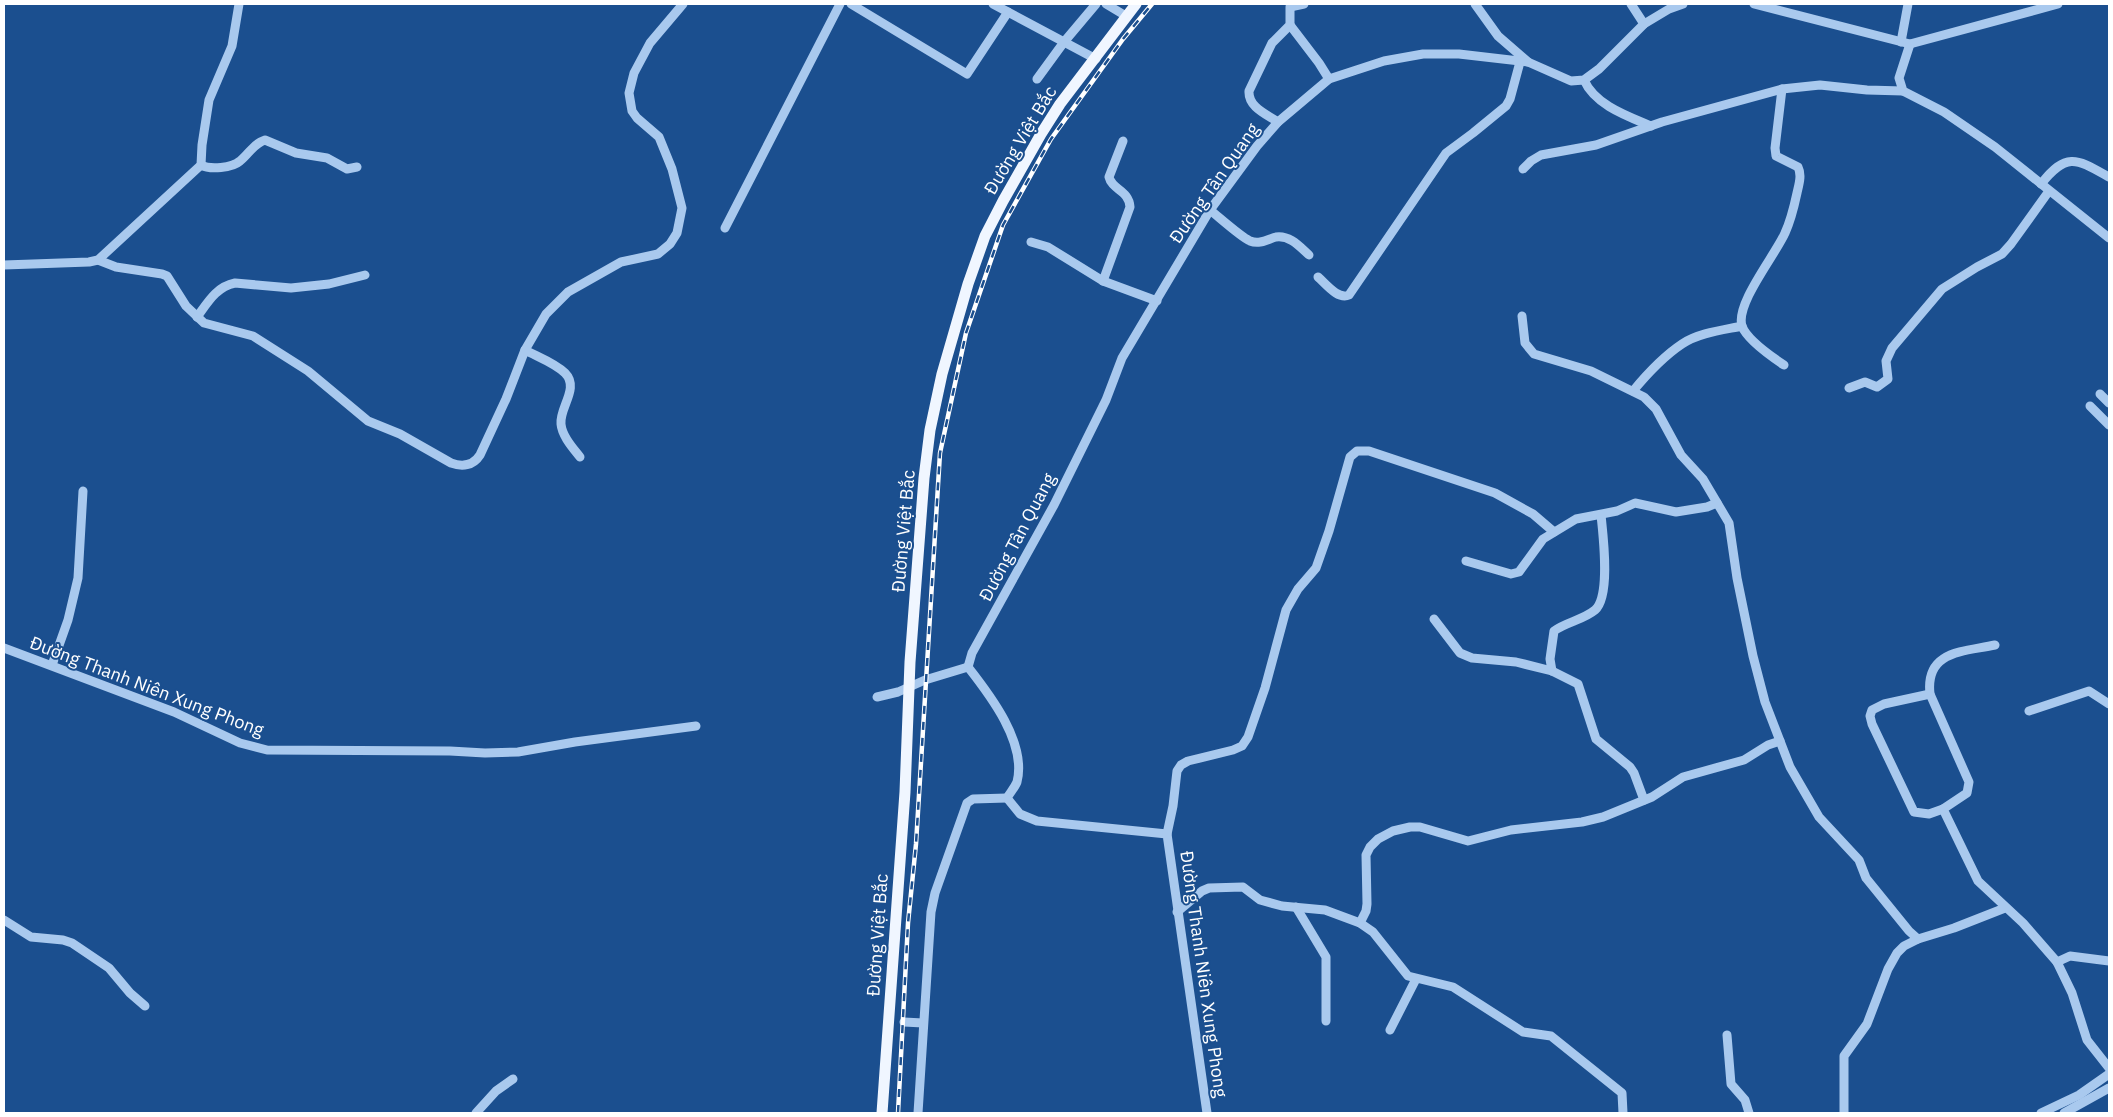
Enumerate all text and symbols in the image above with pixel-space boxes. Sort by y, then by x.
street label: Đường Việt Bắc [979,81,1061,199]
street label: Đường Tân Quang [1164,118,1264,248]
street label: Đường Việt Bắc [886,469,920,593]
street label: Đường Tân Quang [974,469,1061,605]
street label: Đường Thanh Niên Xung Phong [27,631,268,741]
street label: Đường Thanh Niên Xung Phong [1175,849,1233,1099]
street label: Đường Việt Bắc [861,873,893,997]

